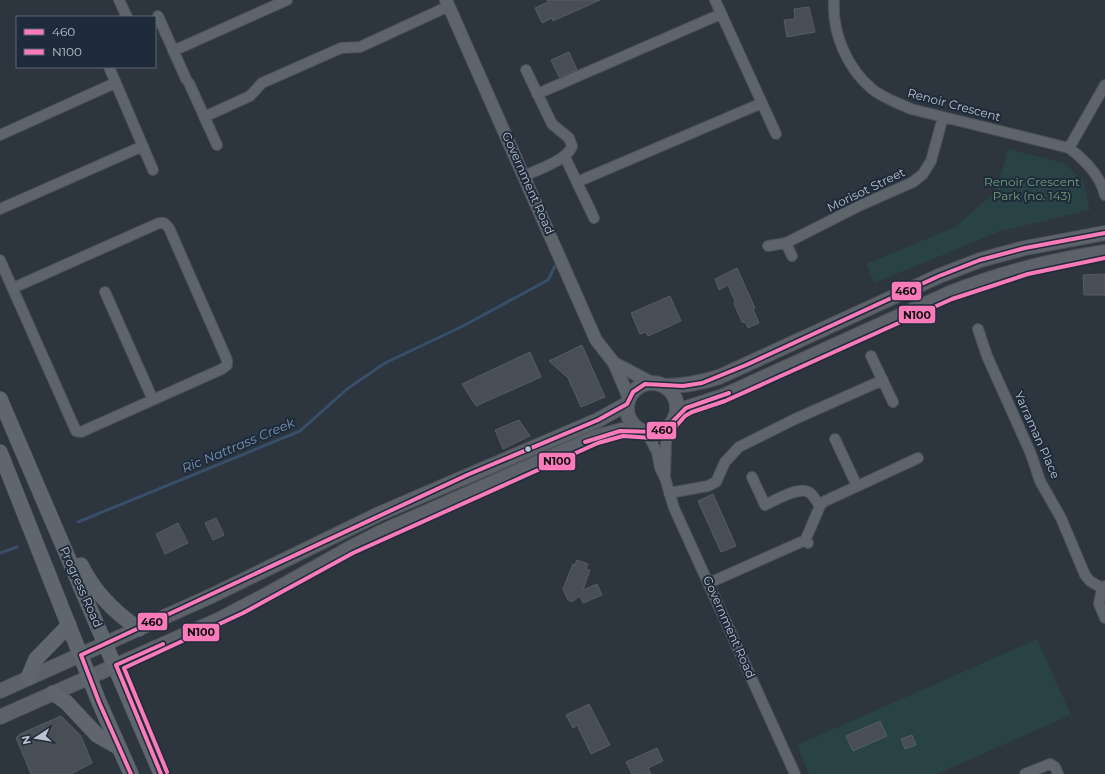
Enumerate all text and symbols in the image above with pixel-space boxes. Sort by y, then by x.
legend [16,16,156,68]
text: 460 [52,24,75,39]
text: N100 [52,44,82,59]
street label: Renoir Crescent [906,85,1003,124]
street label: Government Road [499,129,558,236]
street label: Morisot Street [824,164,907,215]
park label: Renoir Crescent Park (no. 143) [984,174,1080,203]
line badge: 460 [891,281,922,301]
text: 460 [895,284,918,298]
line badge: N100 [898,305,936,324]
text: N100 [903,308,932,322]
street label: Yarraman Place [1012,389,1063,481]
water label: Ric Nattrass Creek [179,413,298,476]
line badge: 460 [646,421,677,440]
text: 460 [651,423,674,437]
unlabelled marker [523,444,533,454]
line badge: N100 [538,452,576,471]
text: N100 [543,454,572,468]
street label: Progress Road [57,544,106,630]
street label: Government Road [700,573,759,680]
line badge: 460 [137,612,168,631]
text: 460 [141,615,164,629]
line badge: N100 [182,623,220,642]
text: N100 [187,625,216,639]
north arrow [16,718,56,758]
text: N [18,734,34,746]

